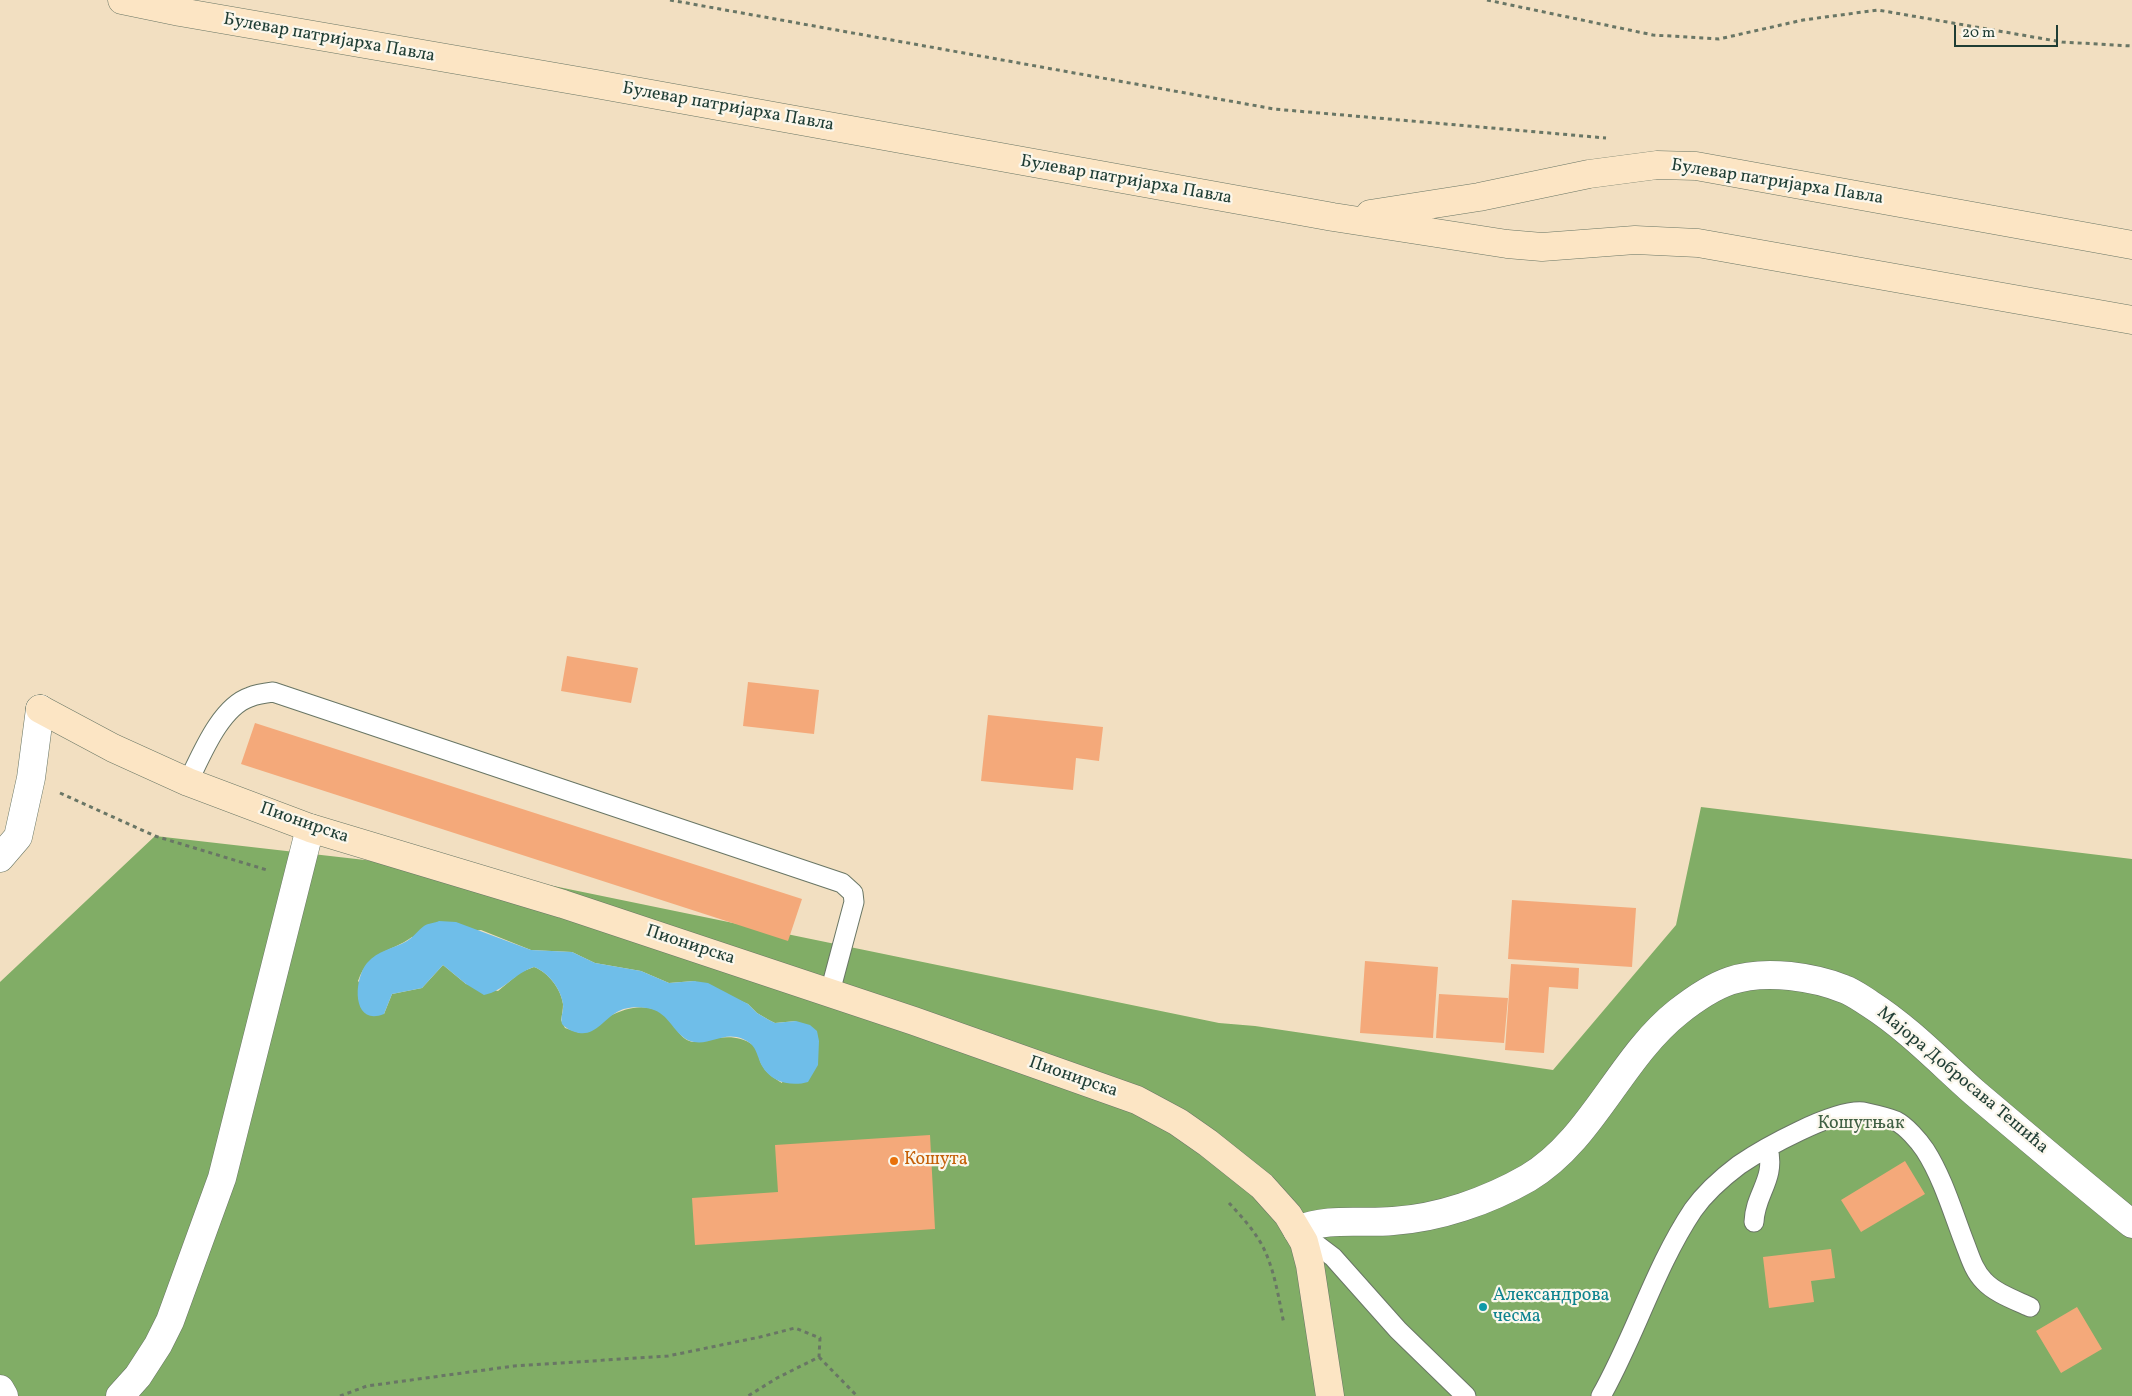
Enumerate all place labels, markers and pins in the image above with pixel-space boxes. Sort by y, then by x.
place label: Кошута [904,1150,968,1172]
marker: Кошута [888,1155,900,1167]
place label: Александрова чесма [1493,1286,1609,1328]
marker: Александрова чесма [1477,1301,1489,1313]

